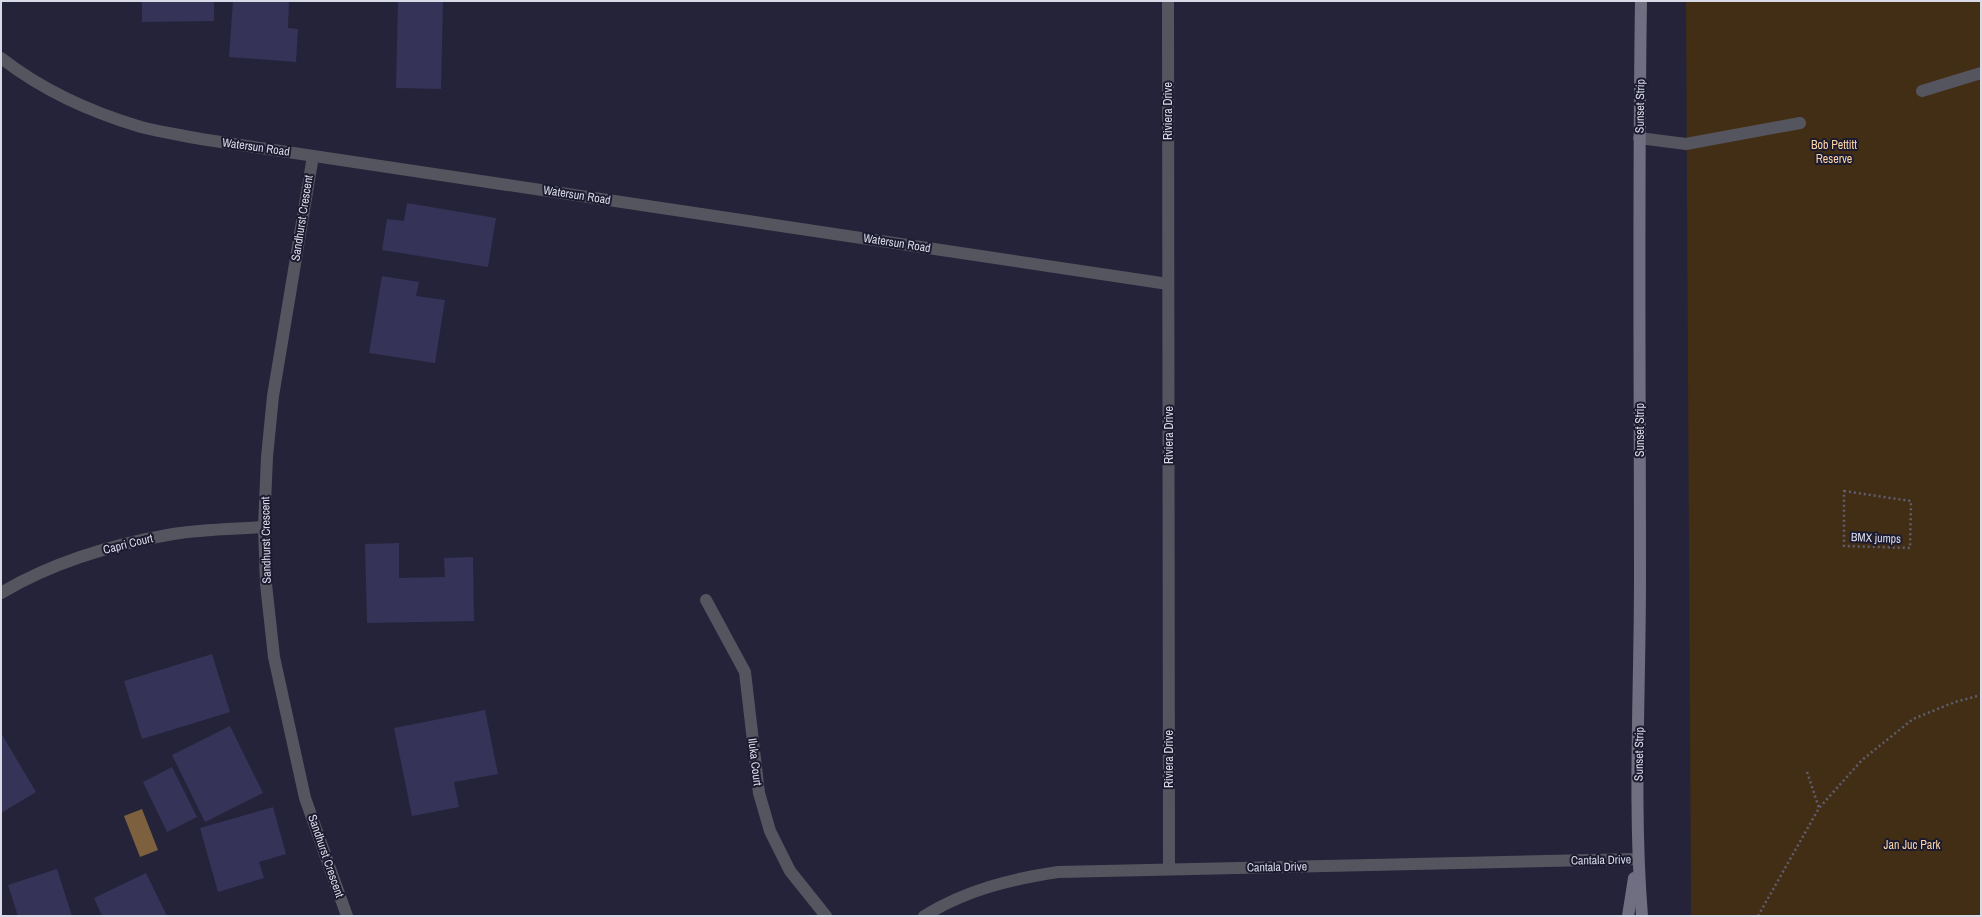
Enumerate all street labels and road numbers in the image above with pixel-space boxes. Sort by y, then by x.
street label: Sunset Strip [1632,79,1648,133]
street label: Riviera Drive [1160,82,1176,140]
street label: Watersun Road [221,134,291,160]
street label: Sandhurst Crescent [287,174,317,262]
street label: Watersun Road [542,182,612,208]
street label: Watersun Road [862,230,932,256]
street label: Sunset Strip [1632,403,1648,457]
street label: Riviera Drive [1161,406,1177,464]
street label: Sandhurst Crescent [257,496,275,584]
street label: BMX jumps [1851,529,1901,547]
street label: Capri Court [101,530,155,558]
street label: Sunset Strip [1631,727,1647,781]
street label: Riviera Drive [1161,730,1177,788]
street label: Iluka Court [744,737,766,787]
street label: Sandhurst Crescent [304,812,348,900]
street label: Cantala Drive [1571,851,1631,869]
street label: Cantala Drive [1247,858,1307,876]

